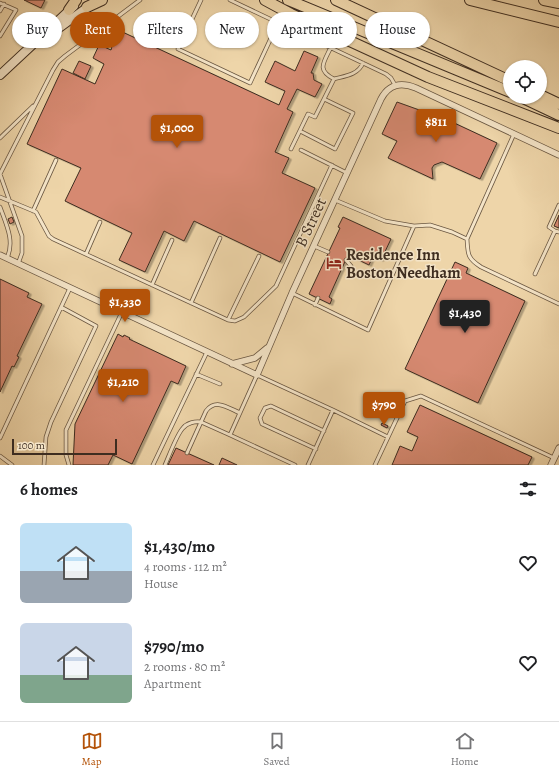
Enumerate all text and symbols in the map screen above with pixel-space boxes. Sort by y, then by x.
chip: Buy [12,12,62,48]
chip: Rent [70,12,125,48]
chip: Filters [133,12,197,48]
chip: New [205,12,259,48]
chip: Apartment [267,12,357,48]
chip: House [365,12,430,48]
map controls [503,60,547,104]
button: locate [503,60,547,104]
pin: $811 [412,109,460,143]
text: $811 [425,113,447,130]
pin: $1,000 [144,115,210,149]
text: $1,000 [160,119,194,136]
street label: B Street [290,194,332,251]
place label: Residence Inn Boston Needham [346,244,461,284]
hotel icon: Residence Inn Boston Needham [325,254,343,272]
pin: $1,330 [92,289,158,323]
text: $1,330 [109,293,141,310]
pin: $1,430 [432,300,498,334]
text: $1,430 [449,304,481,321]
pin: $1,210 [90,369,156,403]
text: $1,210 [107,373,139,390]
pin: $790 [360,392,408,426]
text: $790 [372,396,396,413]
scale bar [12,437,117,456]
text: 100 m [18,438,45,453]
text: 6 homes [20,478,78,501]
icon: filters [517,478,539,500]
text: $1,430/mo [144,535,215,558]
icon: home [52,539,100,587]
icon: heart [517,552,539,574]
text: 4 rooms · 112 m² [144,558,227,575]
text: House [144,575,178,592]
text: $790/mo [144,635,204,658]
icon: home [52,639,100,687]
icon: heart [517,652,539,674]
text: 2 rooms · 80 m² [144,658,225,675]
text: Apartment [144,675,202,692]
tab: Map [81,730,103,769]
tab: Saved [264,730,290,769]
tab: Home [451,730,478,769]

